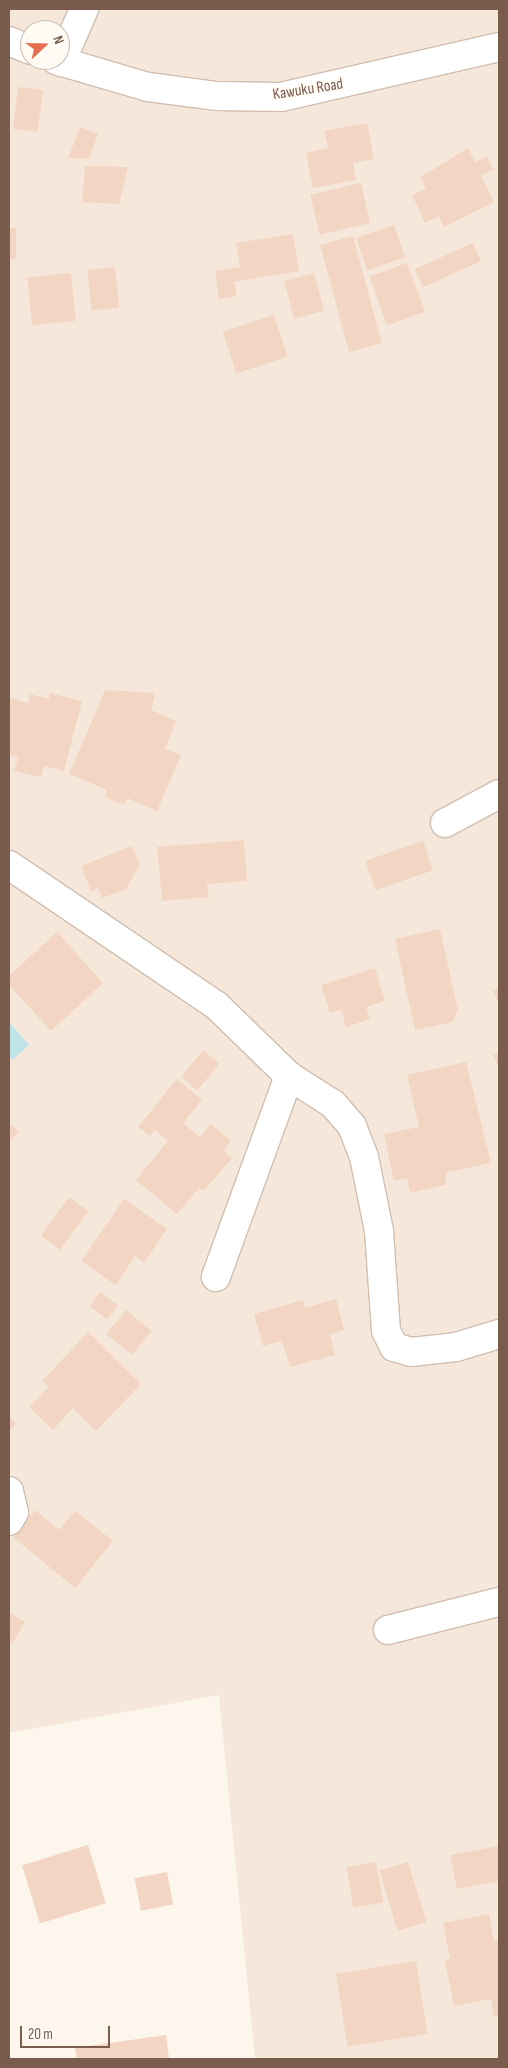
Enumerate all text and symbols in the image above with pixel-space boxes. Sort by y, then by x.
north arrow [20,20,70,70]
text: N [49,33,68,46]
street label: Kawuku Road [271,75,345,105]
scale bar [22,2016,112,2048]
text: 20 m [28,2025,53,2044]

